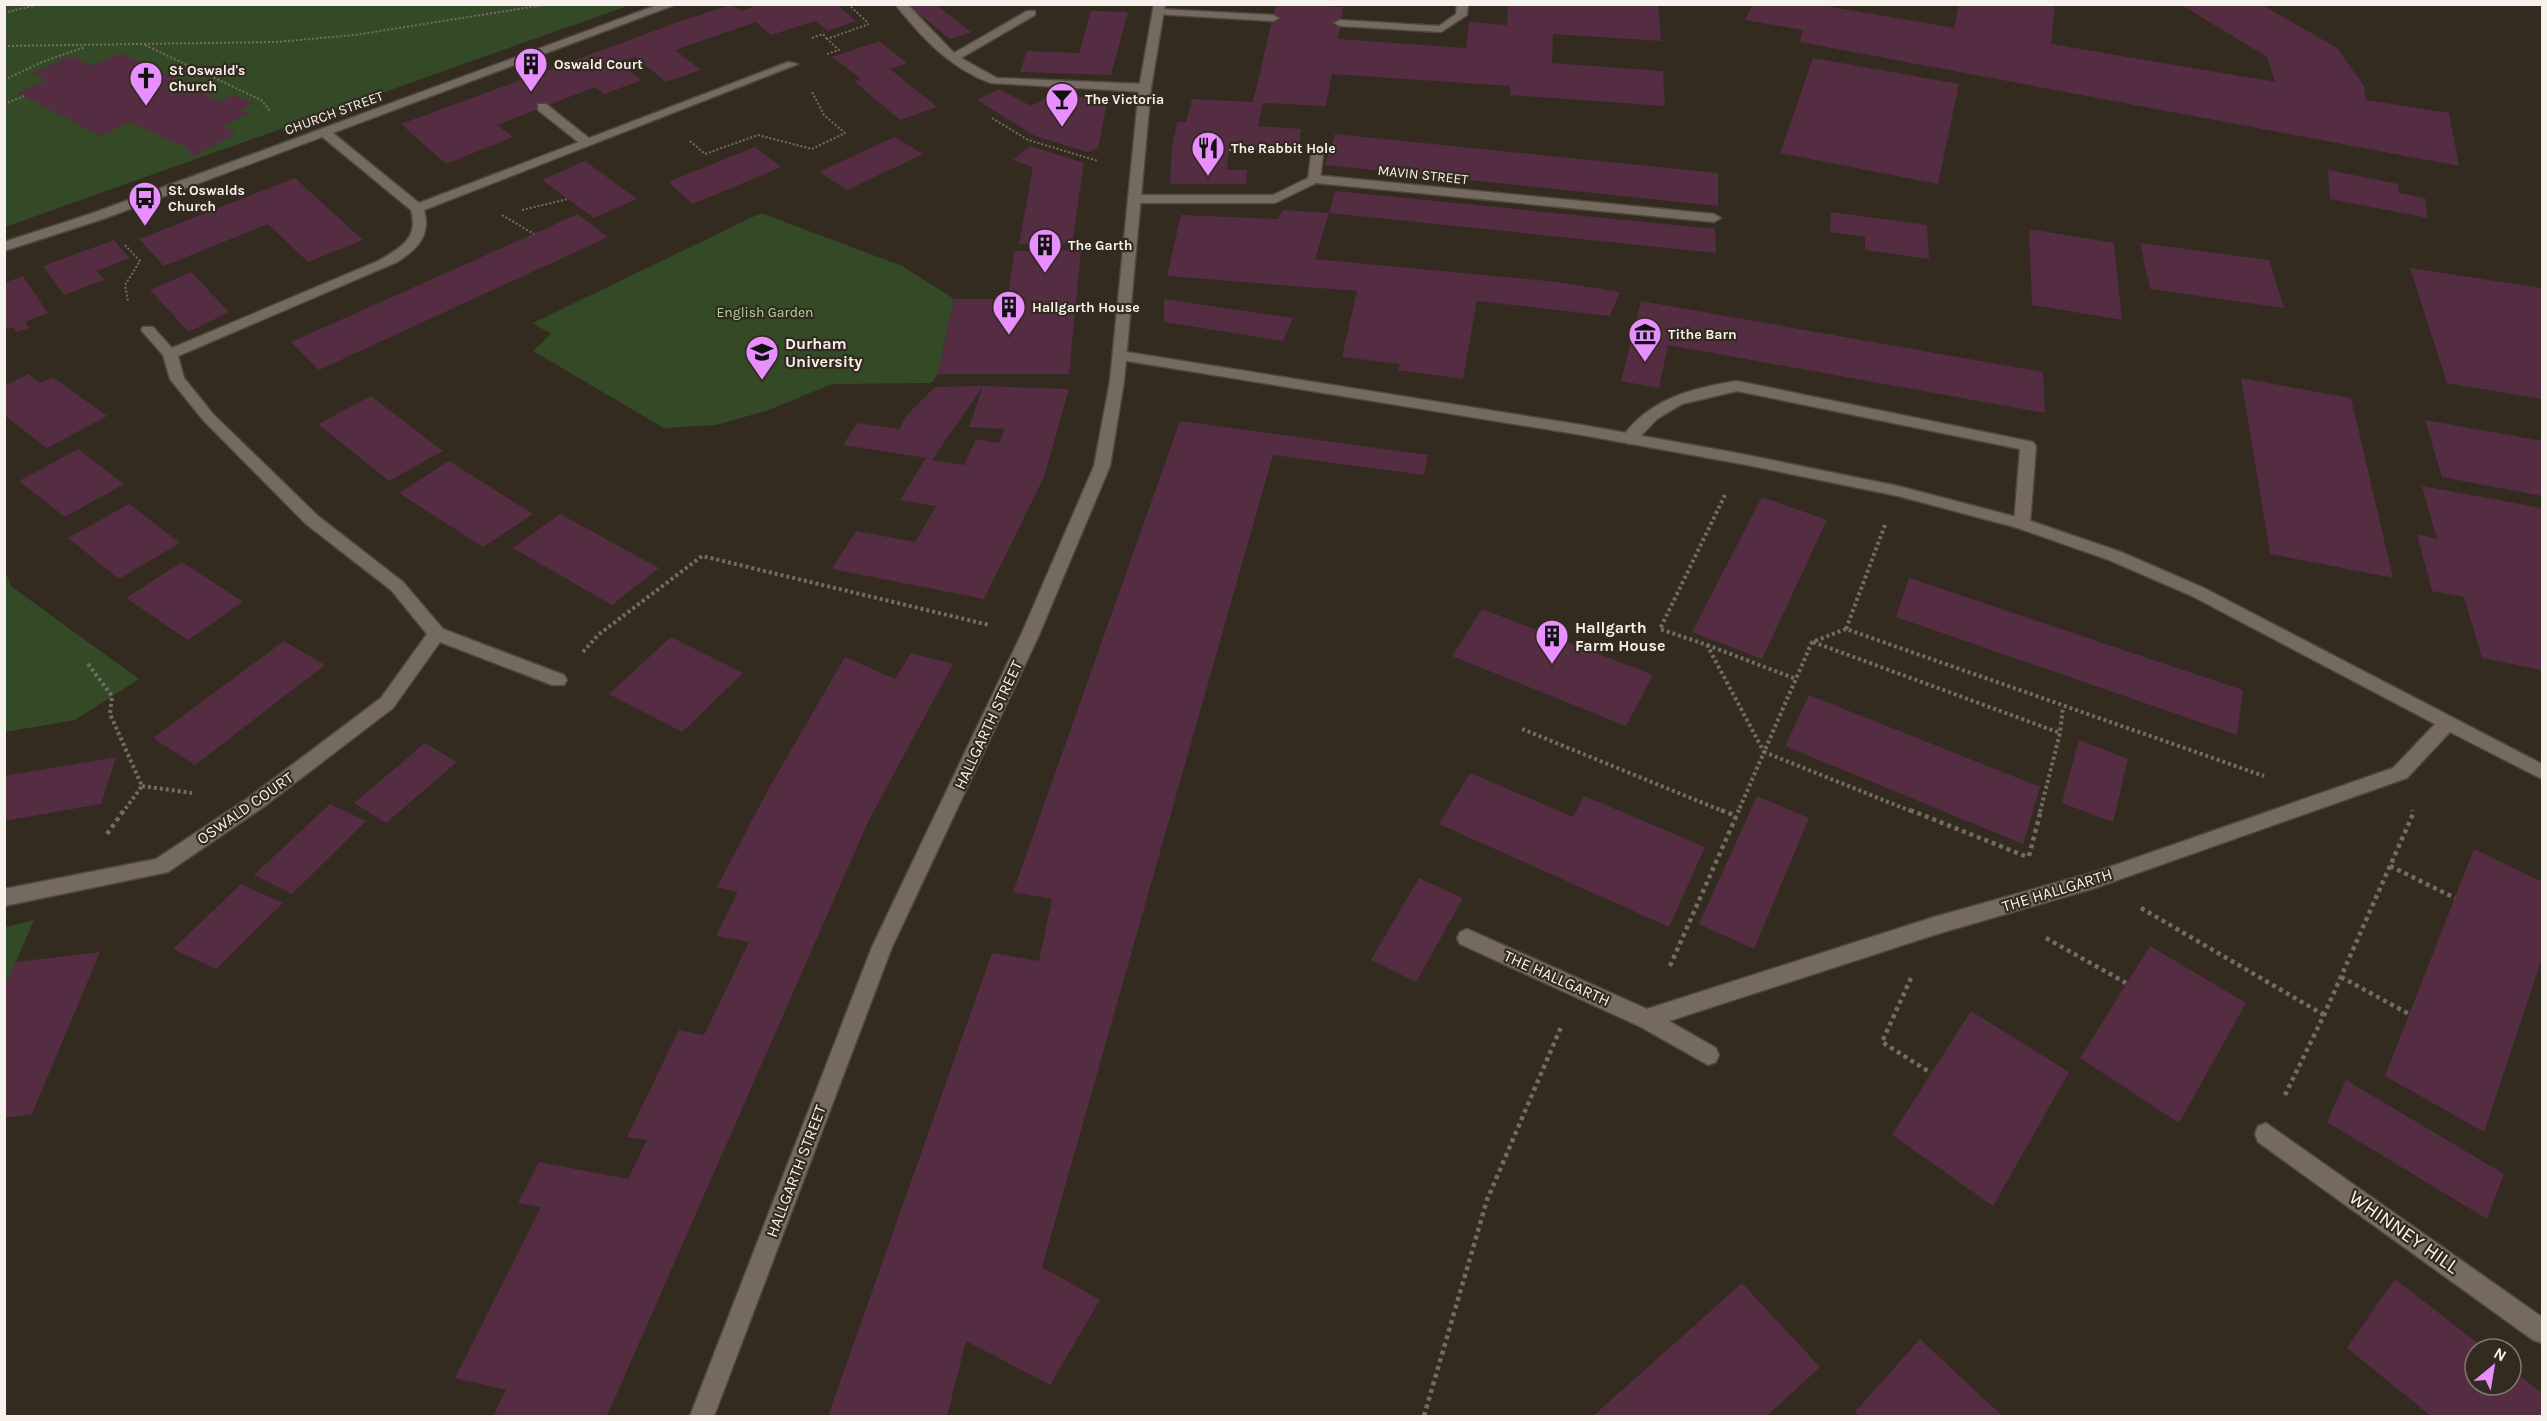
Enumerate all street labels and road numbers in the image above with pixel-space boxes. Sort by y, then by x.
street label: CHURCH STREET [282,87,386,139]
street label: MAVIN STREET [1377,162,1469,188]
street label: HALLGARTH STREET [950,657,1026,793]
street label: OSWALD COURT [193,768,297,848]
street label: THE HALLGARTH [2000,864,2114,916]
street label: THE HALLGARTH [1501,946,1613,1010]
street label: HALLGARTH STREET [762,1102,830,1240]
street label: WHINNEY HILL [2345,1186,2464,1279]

